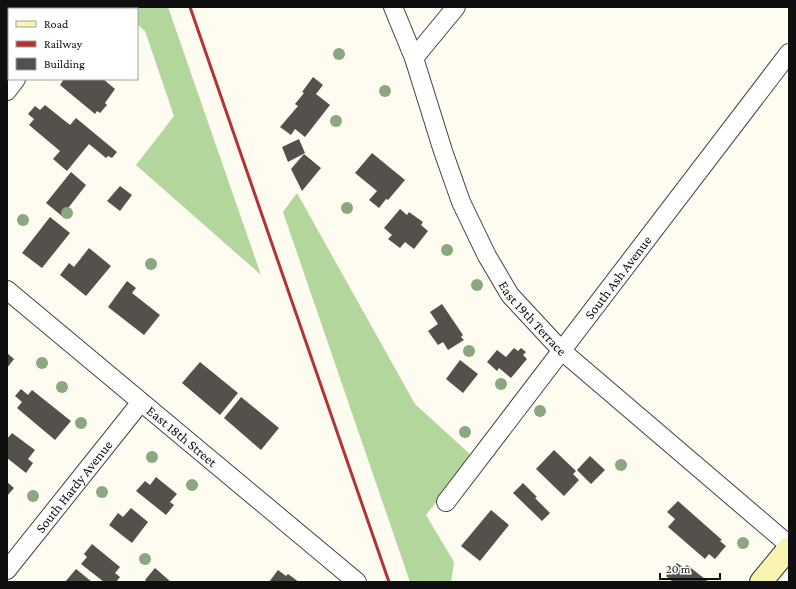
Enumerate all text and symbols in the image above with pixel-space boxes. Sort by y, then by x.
legend [8,8,138,80]
text: Road [44,17,69,31]
text: Railway [44,37,83,51]
text: Building [44,57,85,71]
street label: South Ash Avenue [581,232,655,322]
street label: East 19th Terrace [495,278,570,359]
street label: East 18th Street [144,402,221,470]
street label: South Hardy Avenue [32,437,115,536]
scale bar [660,555,720,581]
text: 20 m [666,562,691,576]

